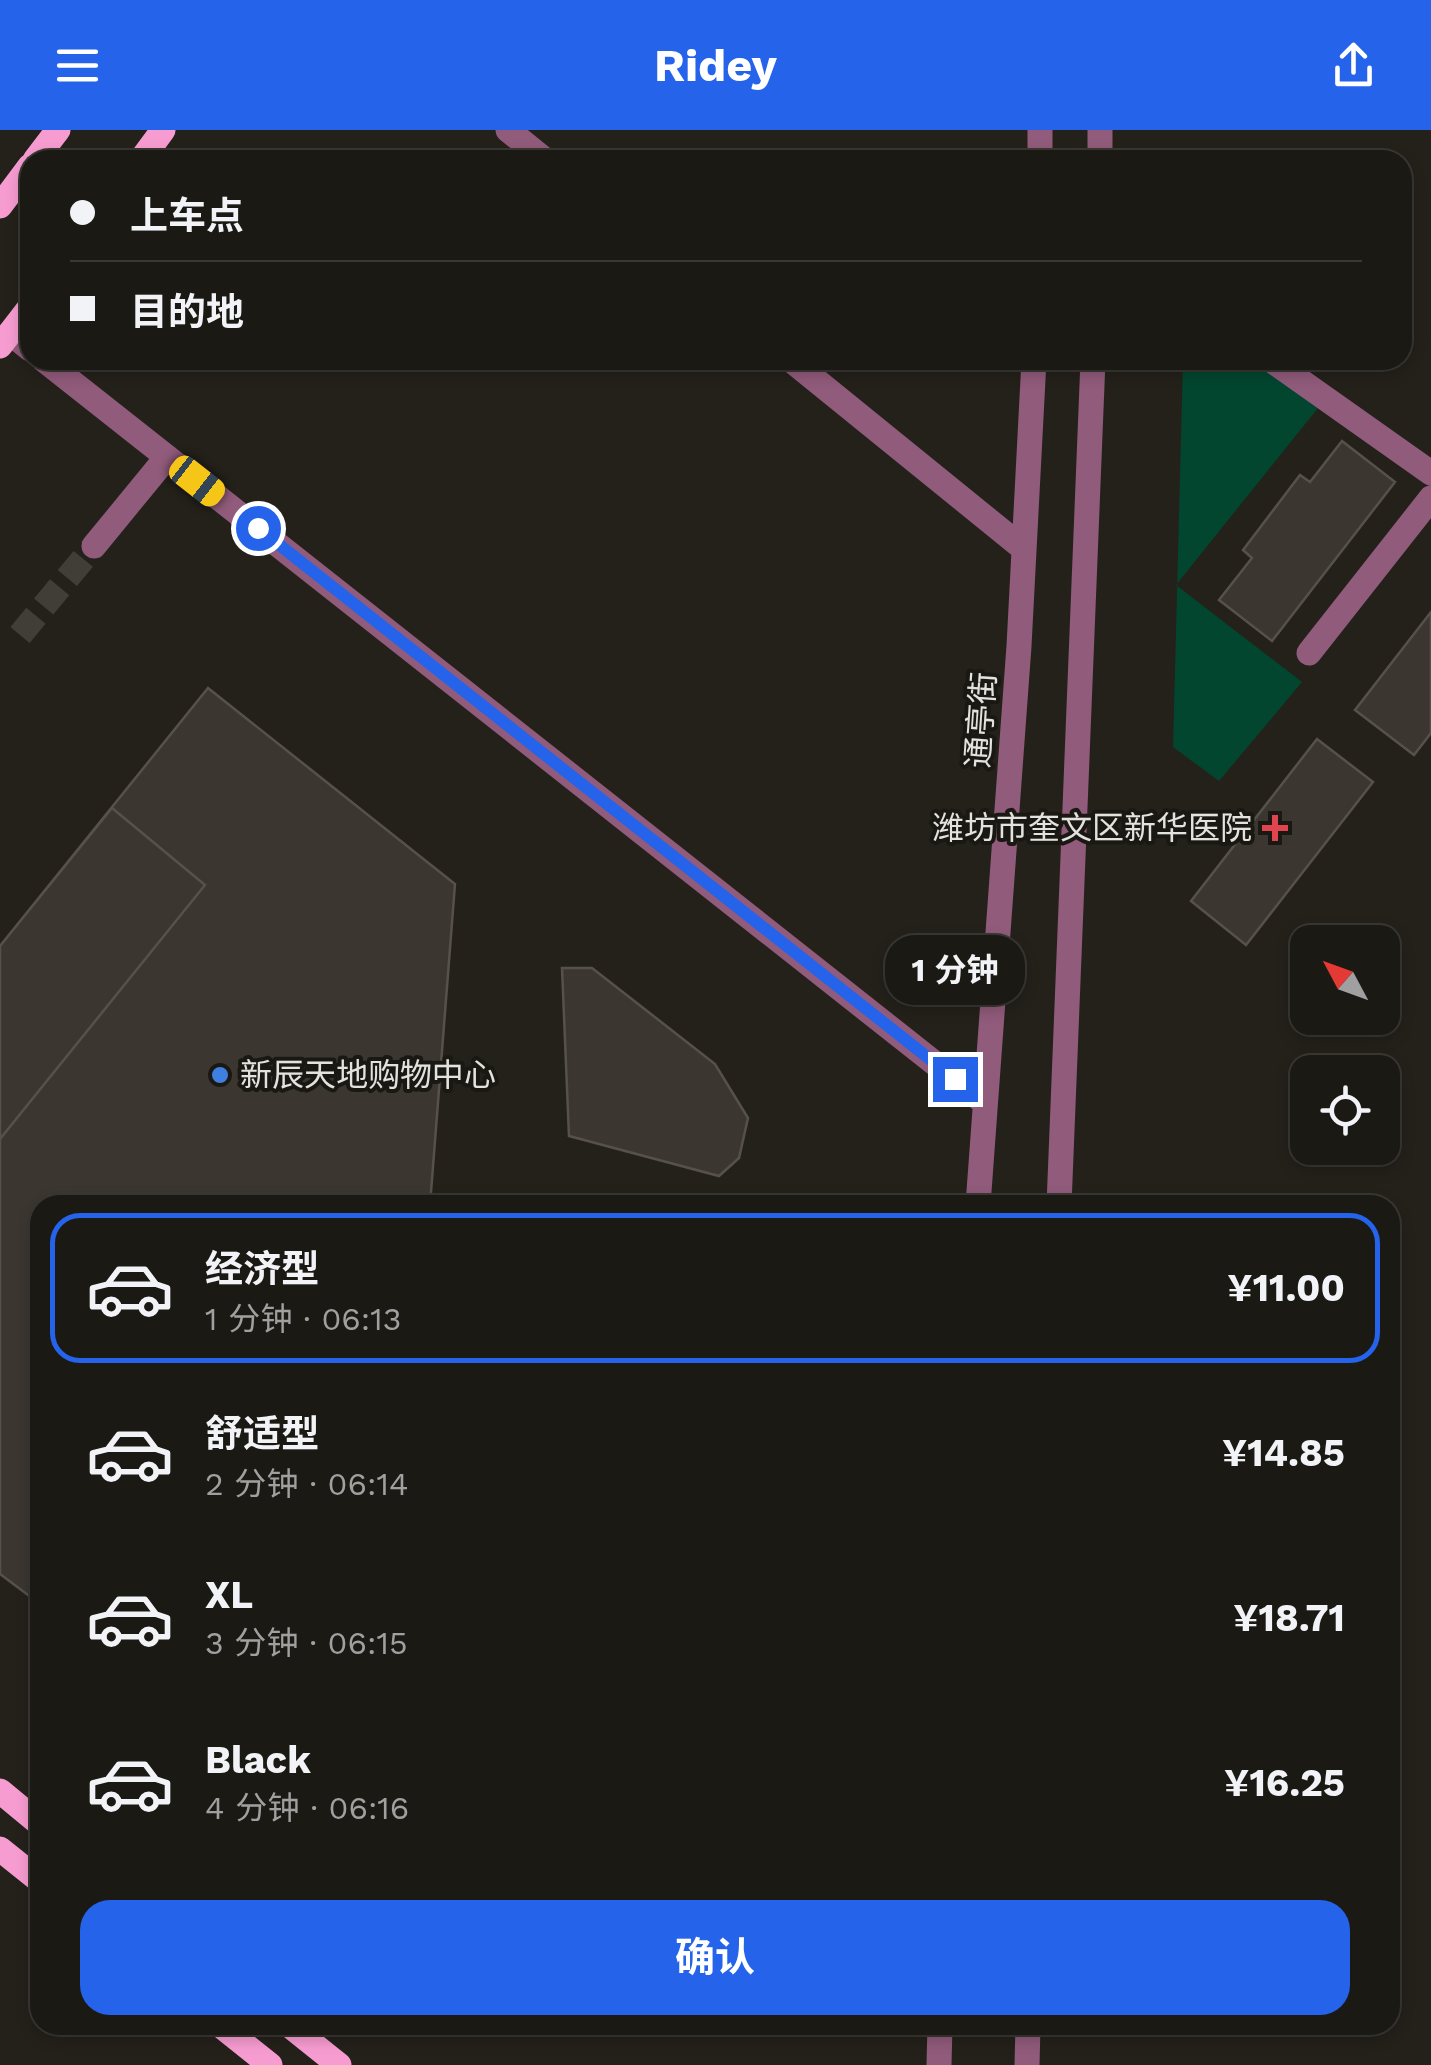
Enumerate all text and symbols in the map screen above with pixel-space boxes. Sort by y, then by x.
icon: menu [50,38,105,93]
icon: share [1326,38,1381,93]
text: Ridey [654,39,777,92]
text: 上车点 [130,194,244,238]
text: 目的地 [130,290,244,334]
car [164,451,230,511]
route start [236,506,281,551]
street label: 通亭街 [959,671,1003,769]
place label: 潍坊市奎文区新华医院 [932,809,1252,847]
marker: 潍坊市奎文区新华医院 [1262,815,1288,841]
north arrow [1290,925,1400,1035]
map controls [1290,925,1400,1165]
callout: 1 分钟 [885,934,1025,1004]
text: 1 分钟 [912,951,998,989]
button: locate [1290,1055,1400,1165]
place label: 新辰天地购物中心 [240,1056,496,1094]
route end [933,1057,978,1102]
marker: 新辰天地购物中心 [209,1064,231,1086]
icon: car [85,1243,175,1333]
text: 经济型 [205,1247,319,1291]
text: ¥11.00 [1227,1266,1345,1310]
text: 1 分钟 · 06:13 [205,1300,401,1338]
icon: car [85,1408,175,1498]
text: 舒适型 [205,1412,319,1456]
text: ¥14.85 [1222,1431,1345,1475]
text: 2 分钟 · 06:14 [205,1465,409,1503]
icon: car [85,1573,175,1663]
text: XL [205,1573,253,1617]
text: ¥18.71 [1233,1596,1345,1640]
text: 3 分钟 · 06:15 [205,1624,408,1662]
icon: car [85,1738,175,1828]
text: Black [205,1738,311,1782]
text: ¥16.25 [1224,1761,1345,1805]
text: 4 分钟 · 06:16 [205,1789,409,1827]
button: 确认 [80,1900,1350,2015]

